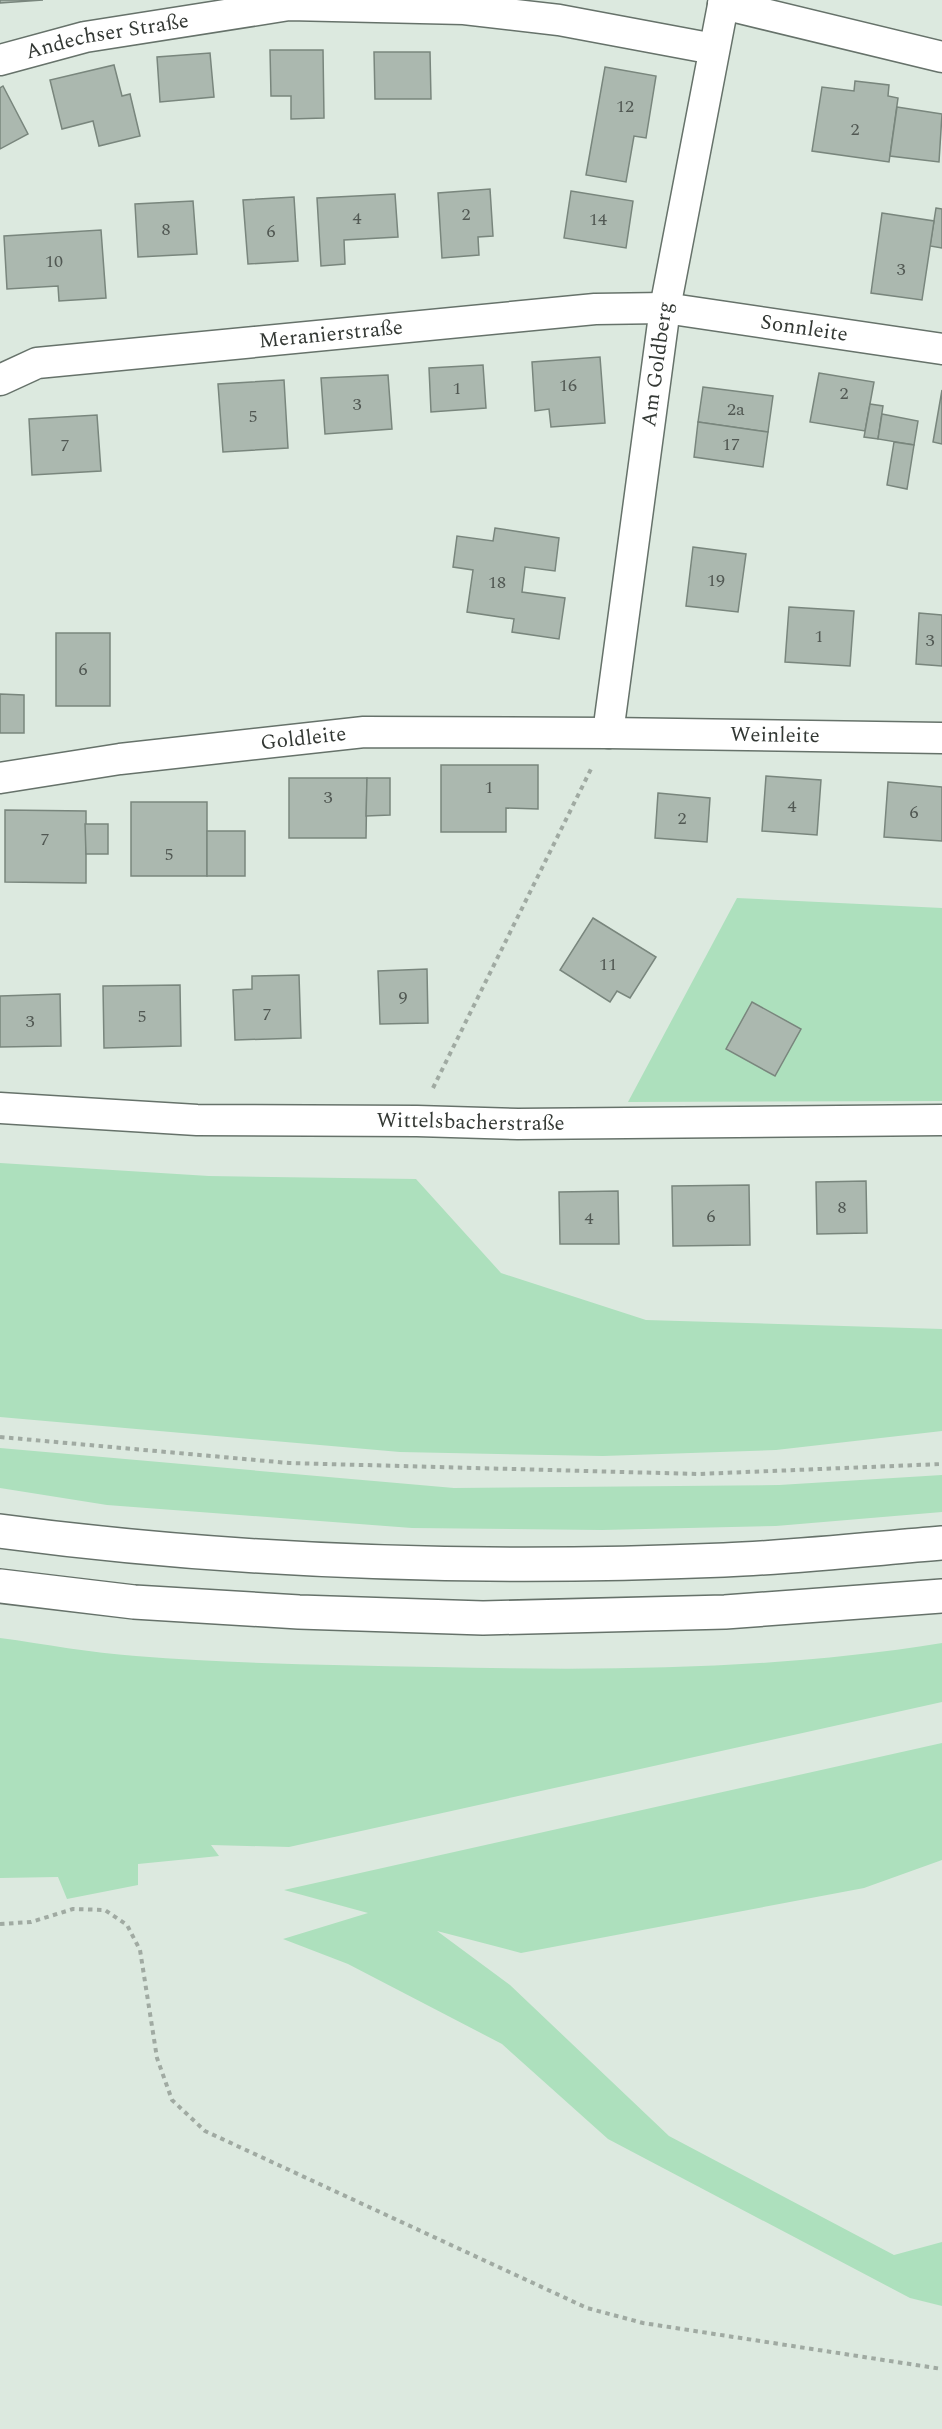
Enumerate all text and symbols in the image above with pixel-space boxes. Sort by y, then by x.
street label: Andechser Straße [22,5,191,68]
house number: 12 [616,93,634,120]
house number: 2 [851,116,860,143]
house number: 2 [462,201,471,228]
house number: 4 [353,205,362,232]
house number: 14 [589,206,607,233]
house number: 8 [162,216,171,243]
house number: 6 [267,218,276,245]
house number: 10 [45,248,63,275]
house number: 3 [897,256,906,283]
street label: Am Goldberg [633,299,682,429]
street label: Sonnleite [758,306,850,351]
street label: Meranierstraße [257,312,404,357]
house number: 16 [559,372,577,399]
house number: 1 [453,375,462,402]
house number: 2 [840,380,849,407]
house number: 3 [353,391,362,418]
house number: 2a [727,396,745,423]
house number: 5 [249,403,258,430]
house number: 17 [722,431,740,458]
house number: 7 [61,432,70,459]
house number: 19 [707,567,725,594]
house number: 18 [488,569,506,596]
house number: 1 [815,623,824,650]
house number: 3 [926,627,935,654]
house number: 6 [79,656,88,683]
street label: Goldleite [259,718,348,759]
street label: Weinleite [730,719,820,752]
house number: 1 [485,774,494,801]
house number: 3 [324,784,333,811]
house number: 4 [788,793,797,820]
house number: 6 [910,799,919,826]
house number: 2 [678,805,687,832]
house number: 7 [41,826,50,853]
house number: 5 [165,841,174,868]
house number: 11 [599,951,617,978]
house number: 9 [399,984,408,1011]
house number: 7 [263,1001,272,1028]
house number: 5 [138,1003,147,1030]
house number: 3 [26,1008,35,1035]
street label: Wittelsbacherstraße [376,1105,565,1140]
house number: 8 [838,1194,847,1221]
house number: 6 [707,1203,716,1230]
house number: 4 [585,1205,594,1232]

